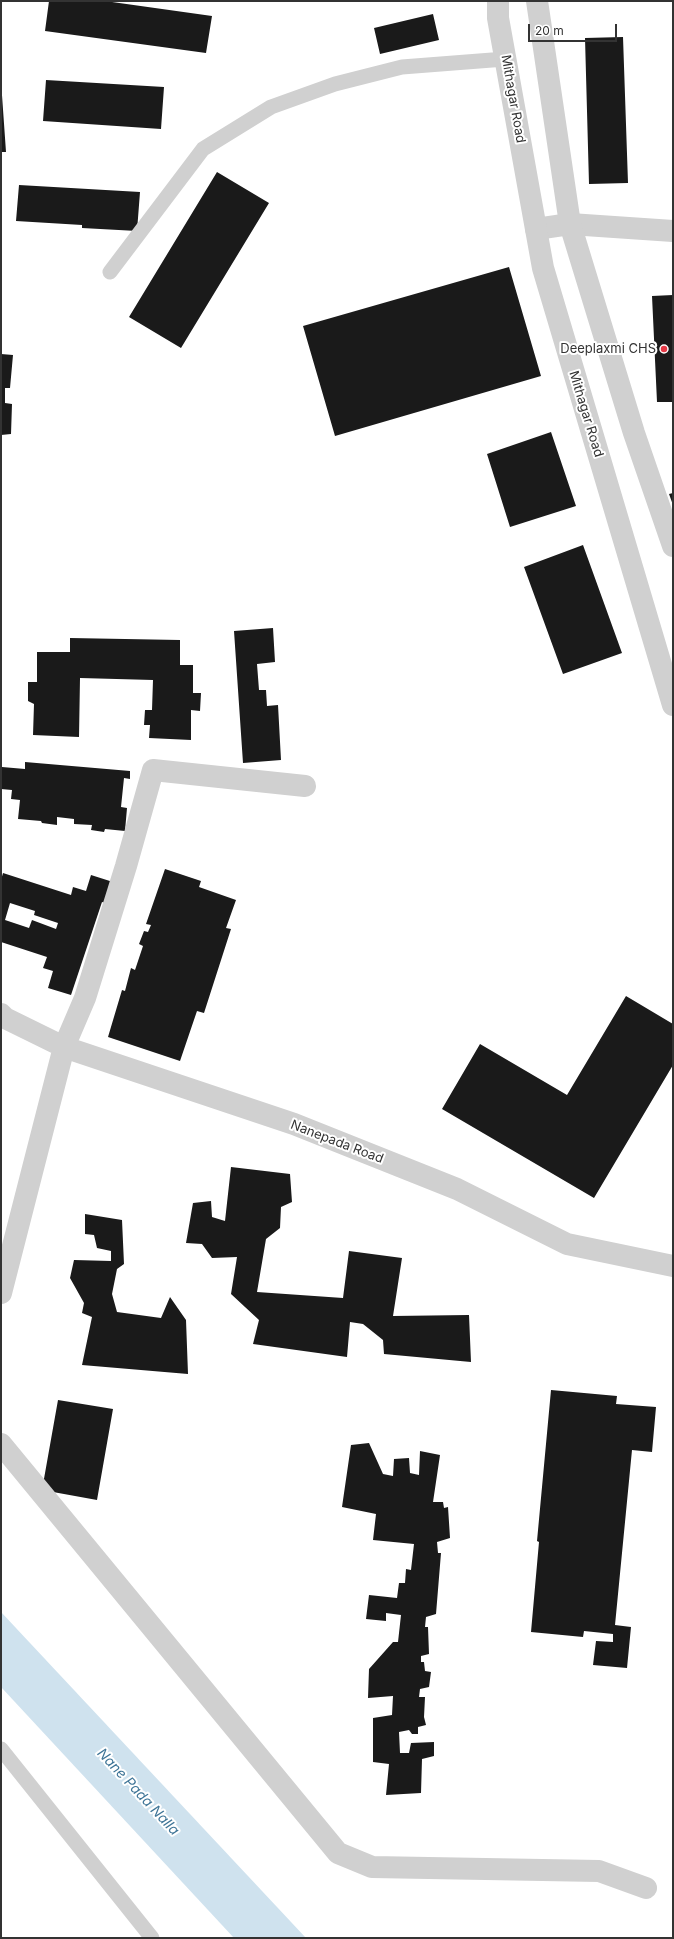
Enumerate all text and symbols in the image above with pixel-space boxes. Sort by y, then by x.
scale bar [530,16,619,42]
text: 20 m [535,23,564,38]
street label: Mithagar Road [498,54,528,144]
place label: Deeplaxmi CHS [560,341,656,357]
marker: Deeplaxmi CHS [659,344,669,354]
street label: Mithagar Road [565,369,607,459]
street label: Nanepada Road [288,1117,386,1167]
water label: Nane Pada Nalla [93,1745,183,1839]

